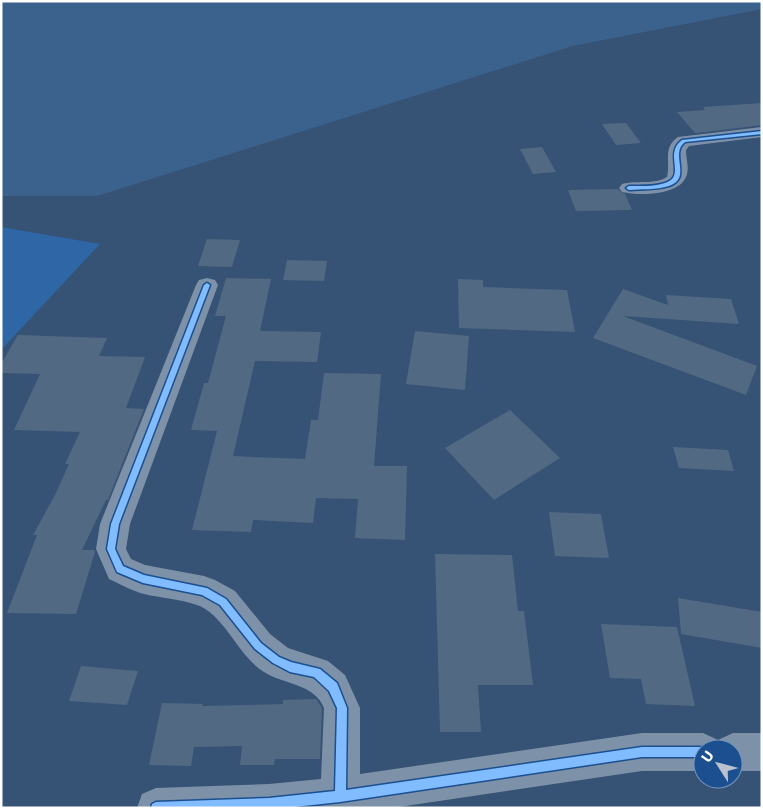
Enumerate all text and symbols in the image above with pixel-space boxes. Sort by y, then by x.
north arrow [693,739,743,789]
text: U [697,747,717,765]

